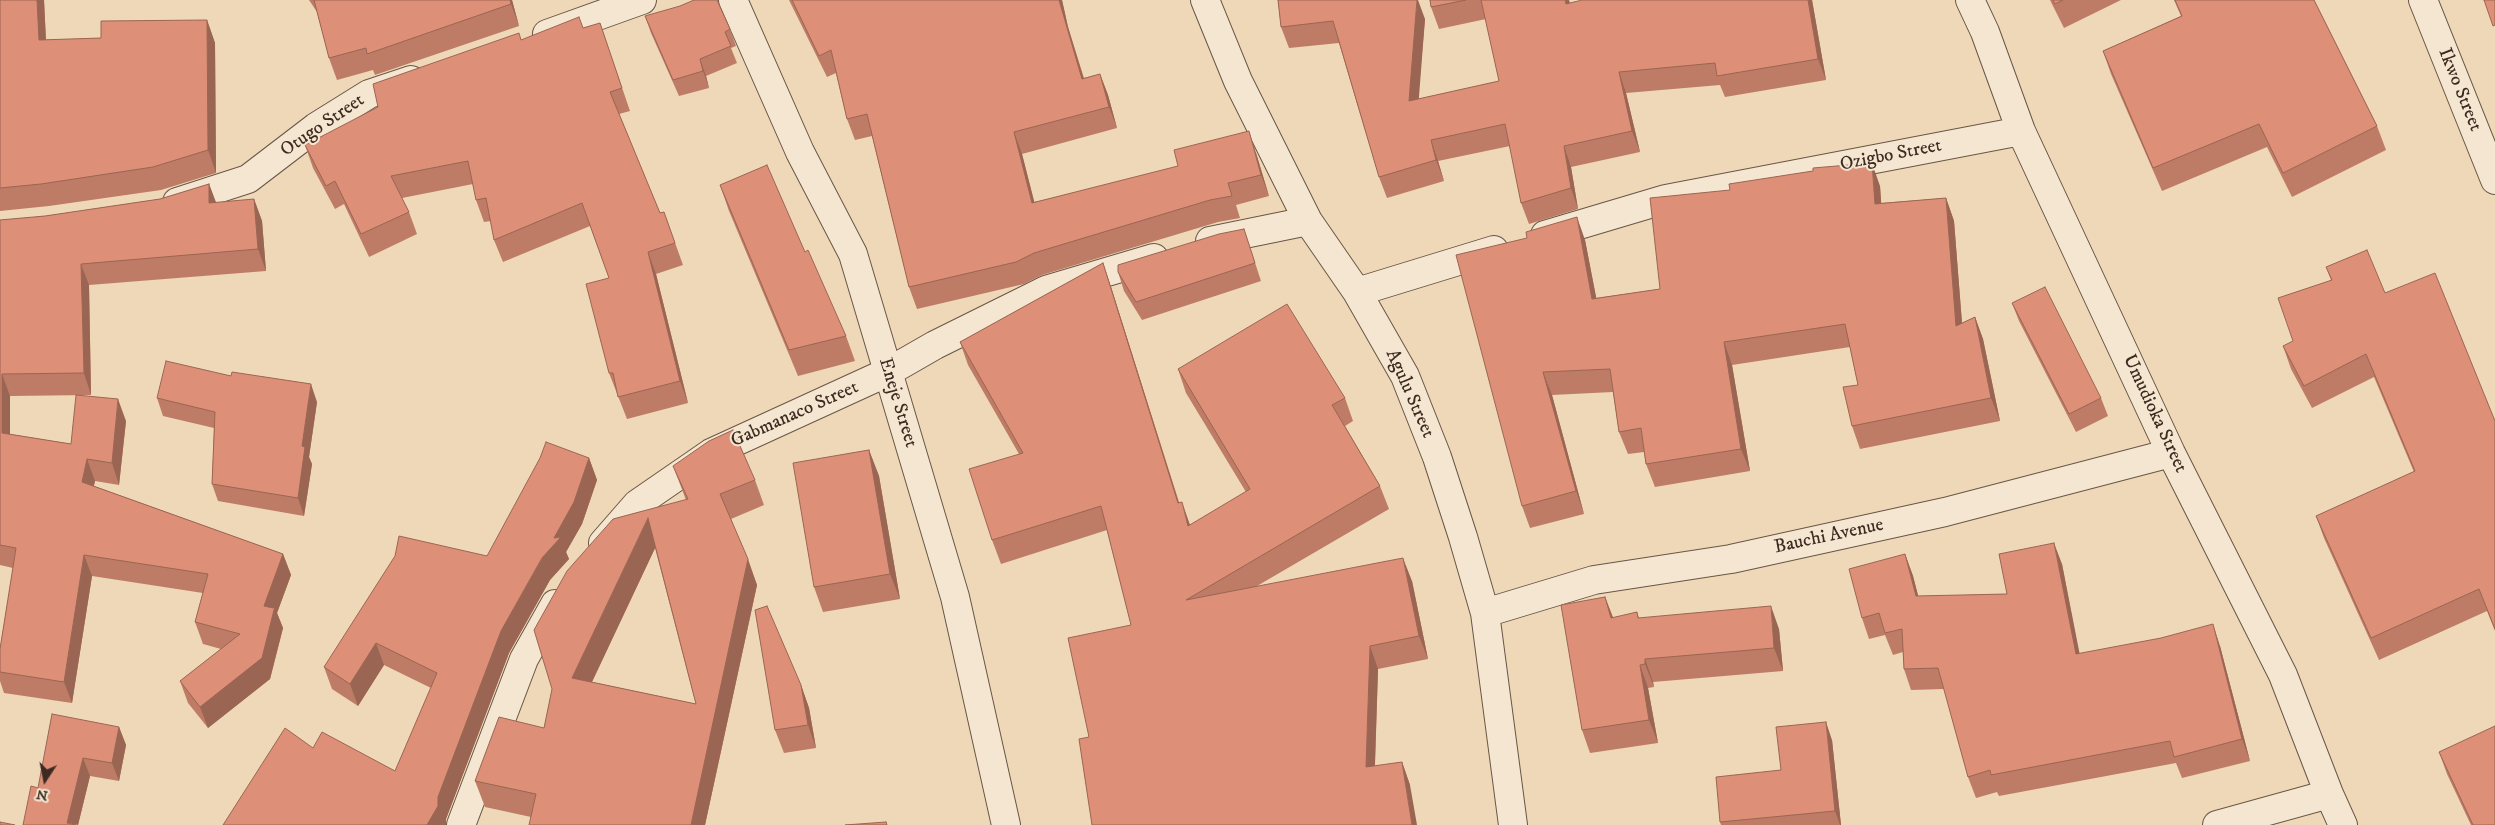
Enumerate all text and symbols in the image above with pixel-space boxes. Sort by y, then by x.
street label: Ikwo Street [2432,45,2486,135]
street label: Otugo Street [277,90,369,162]
street label: Ozigbo Street [1838,135,1944,177]
street label: Agulu Street [1379,346,1439,442]
street label: Umudioka Street [2117,351,2191,477]
street label: Eneje Street [873,355,921,451]
street label: Gabmanaco Street [728,377,862,453]
street label: Bauchi Avenue [1772,514,1886,560]
north arrow [20,755,70,805]
text: N [35,785,49,805]

